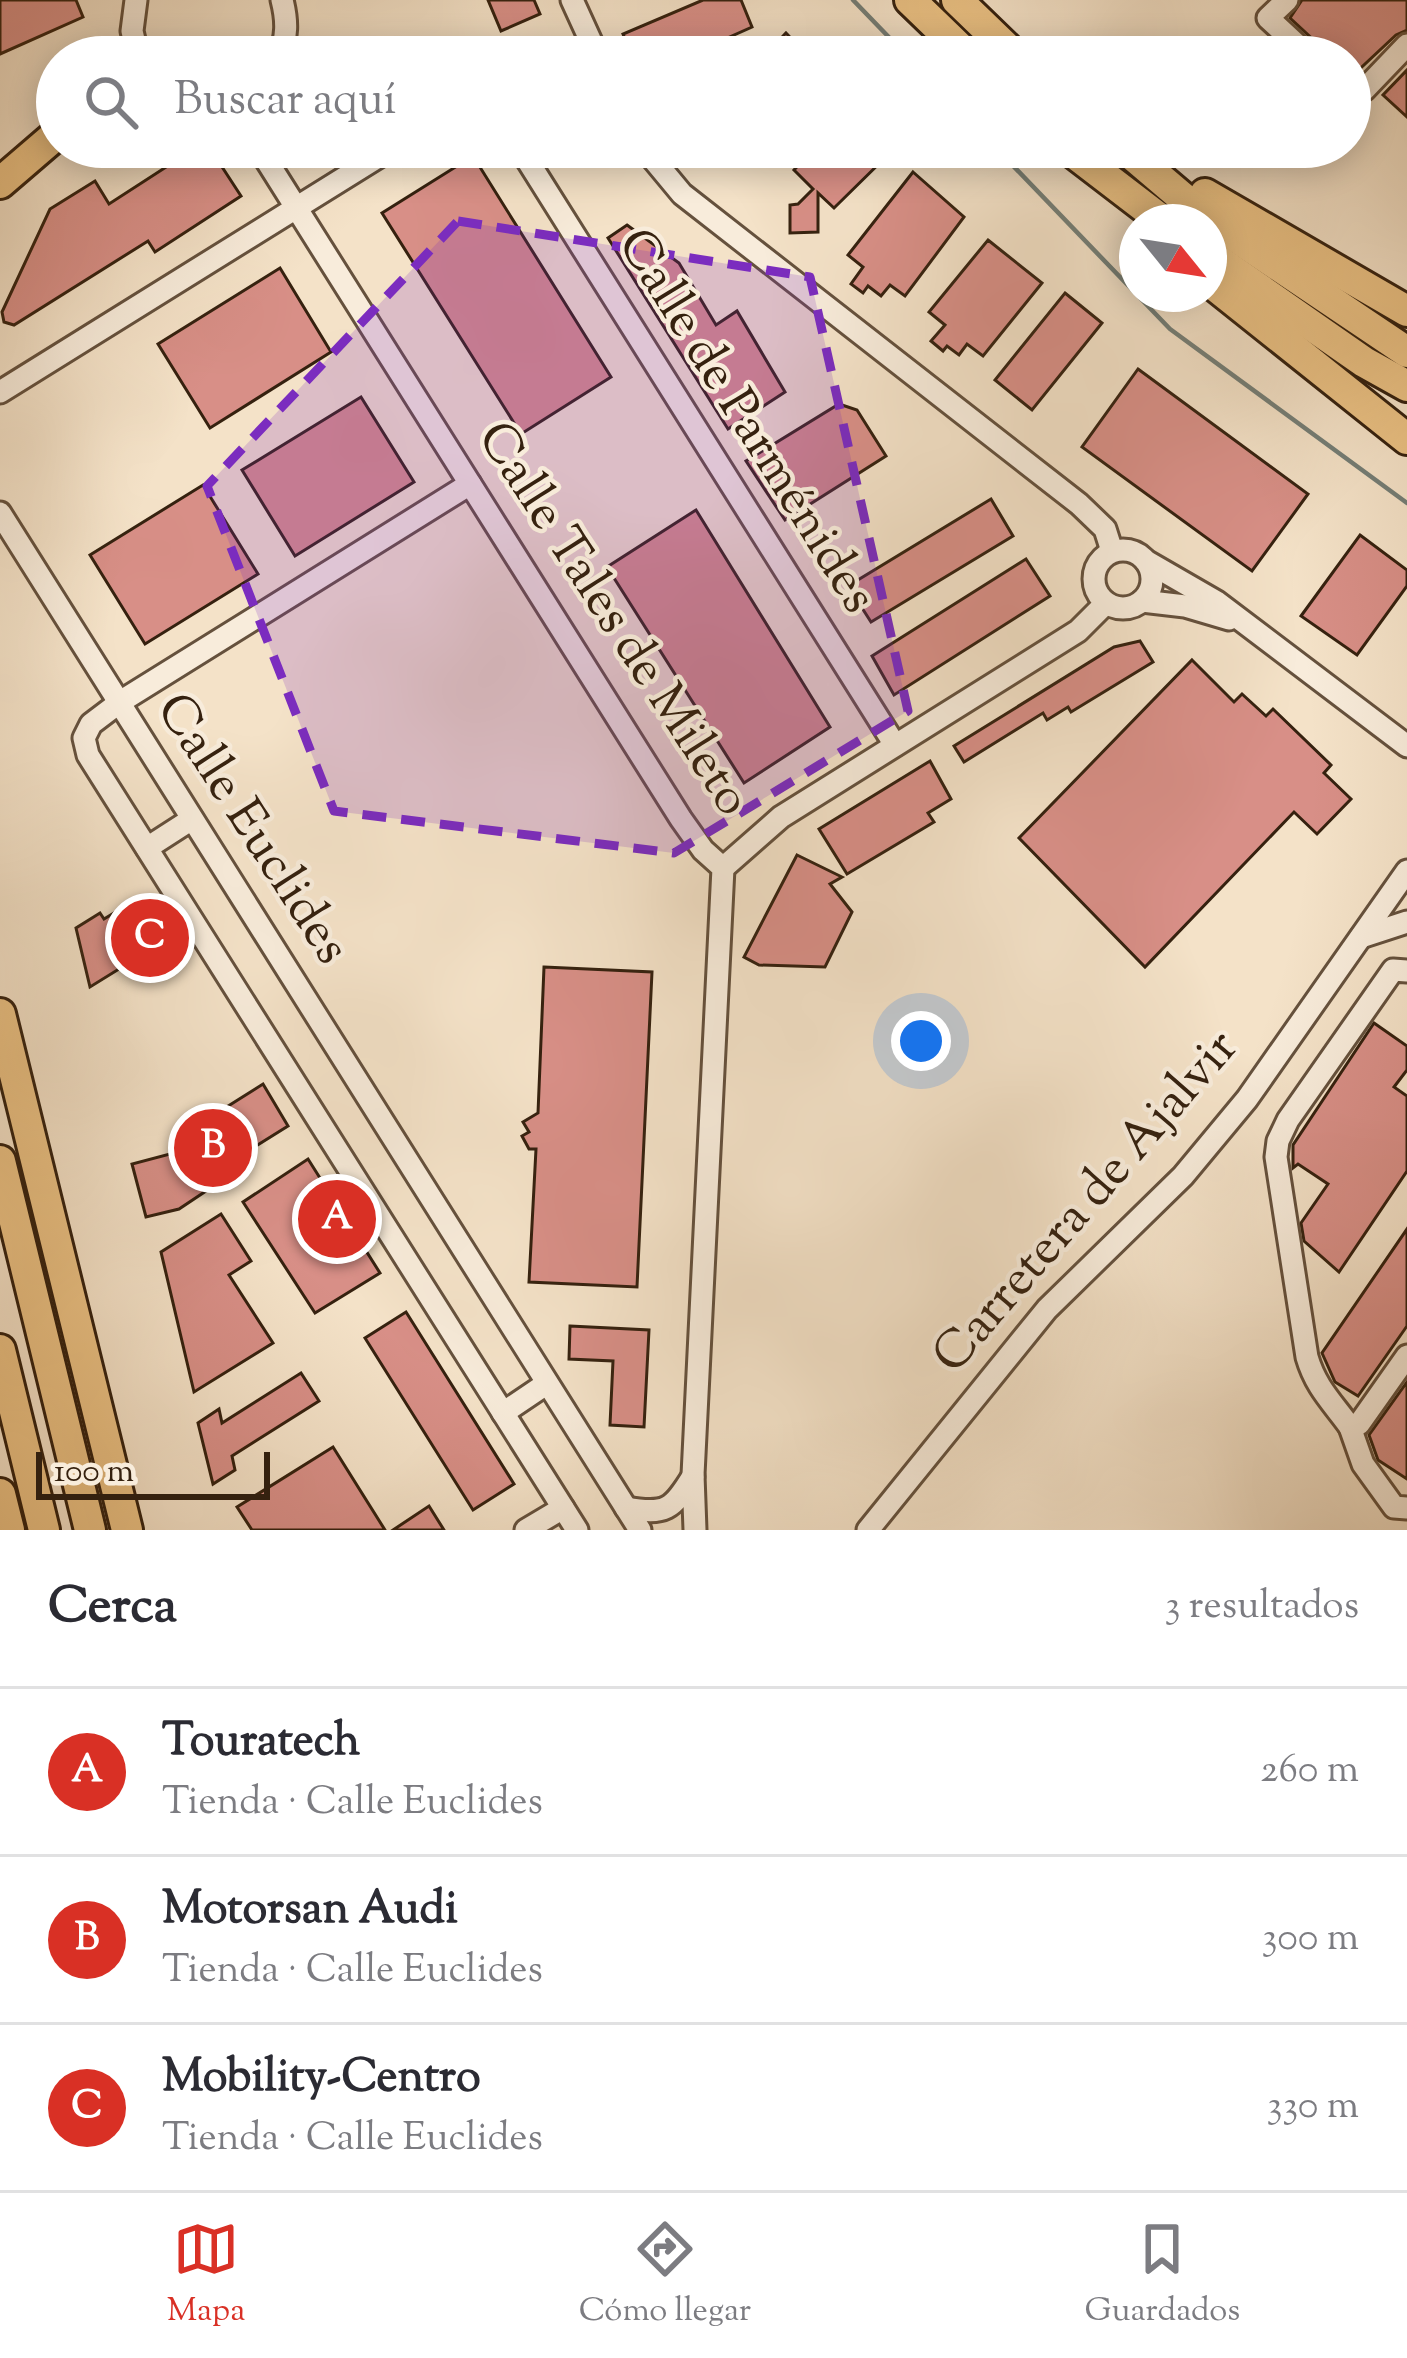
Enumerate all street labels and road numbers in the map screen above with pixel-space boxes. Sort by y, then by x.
street label: Calle de Parménides [597,216,893,628]
street label: Calle Tales de Mileto [457,409,767,831]
street label: Calle Euclides [141,683,361,977]
street label: Carretera de Ajalvir [917,1015,1257,1391]

